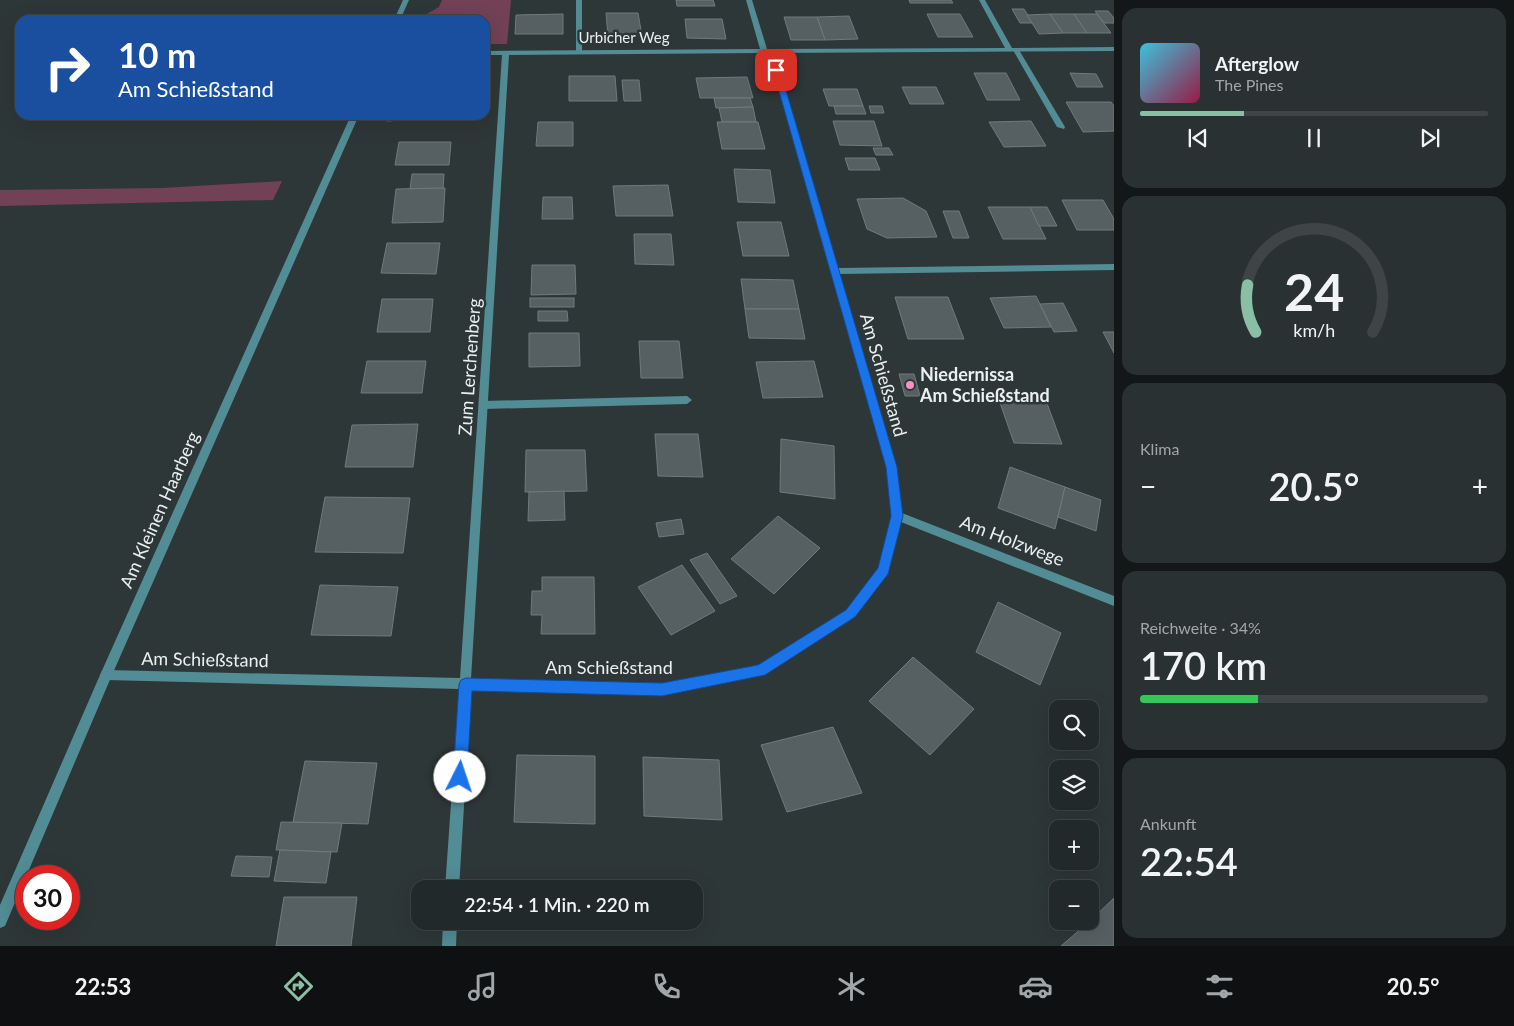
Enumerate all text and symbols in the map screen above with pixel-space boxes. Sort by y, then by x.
street label: Urbicher Weg [579,28,670,46]
text: 10 m [118,33,196,75]
icon: right [35,35,100,100]
pin [755,49,797,91]
text: Afterglow [1215,52,1299,75]
icon: arrive [762,56,790,84]
text: Am Schießstand [118,75,274,102]
text: The Pines [1215,75,1284,94]
icon: previous [1184,124,1212,152]
icon: pause [1300,124,1328,152]
icon: next [1416,124,1444,152]
text: 24 [1284,260,1344,322]
street label: Zum Lerchenberg [453,298,485,436]
street label: Am Schießstand [856,310,912,439]
text: km/h [1293,319,1335,341]
place label: Niedernissa Am Schießstand [919,363,1050,406]
marker: Niedernissa Am Schießstand [904,379,916,391]
street label: Am Kleinen Haarberg [115,428,203,591]
text: Klima [1140,439,1179,458]
text: 20.5° [1269,463,1359,509]
text: − [1140,469,1156,503]
text: + [1472,469,1488,503]
street label: Am Holzwege [957,510,1068,570]
text: Reichweite · 34% [1140,618,1261,637]
text: 170 km [1140,642,1267,688]
street label: Am Schießstand [141,647,269,671]
street label: Am Schießstand [545,656,673,678]
map controls [1049,700,1099,930]
button: search [1049,700,1099,750]
position arrow [433,750,485,802]
button: layers [1049,760,1099,810]
text: Ankunft [1140,814,1197,833]
button: + [1049,820,1099,870]
text: 22:54 [1140,838,1238,884]
speed limit sign: 30 [15,865,80,930]
button: − [1049,880,1099,930]
text: 22:54 · 1 Min. · 220 m [465,893,649,916]
icon: directions [281,969,316,1004]
icon: music [465,969,500,1004]
icon: phone [649,969,684,1004]
icon: climate [834,969,869,1004]
icon: car [1018,969,1053,1004]
icon: filters [1202,969,1237,1004]
text: 22:53 [75,973,131,1000]
text: 20.5° [1387,973,1439,1000]

